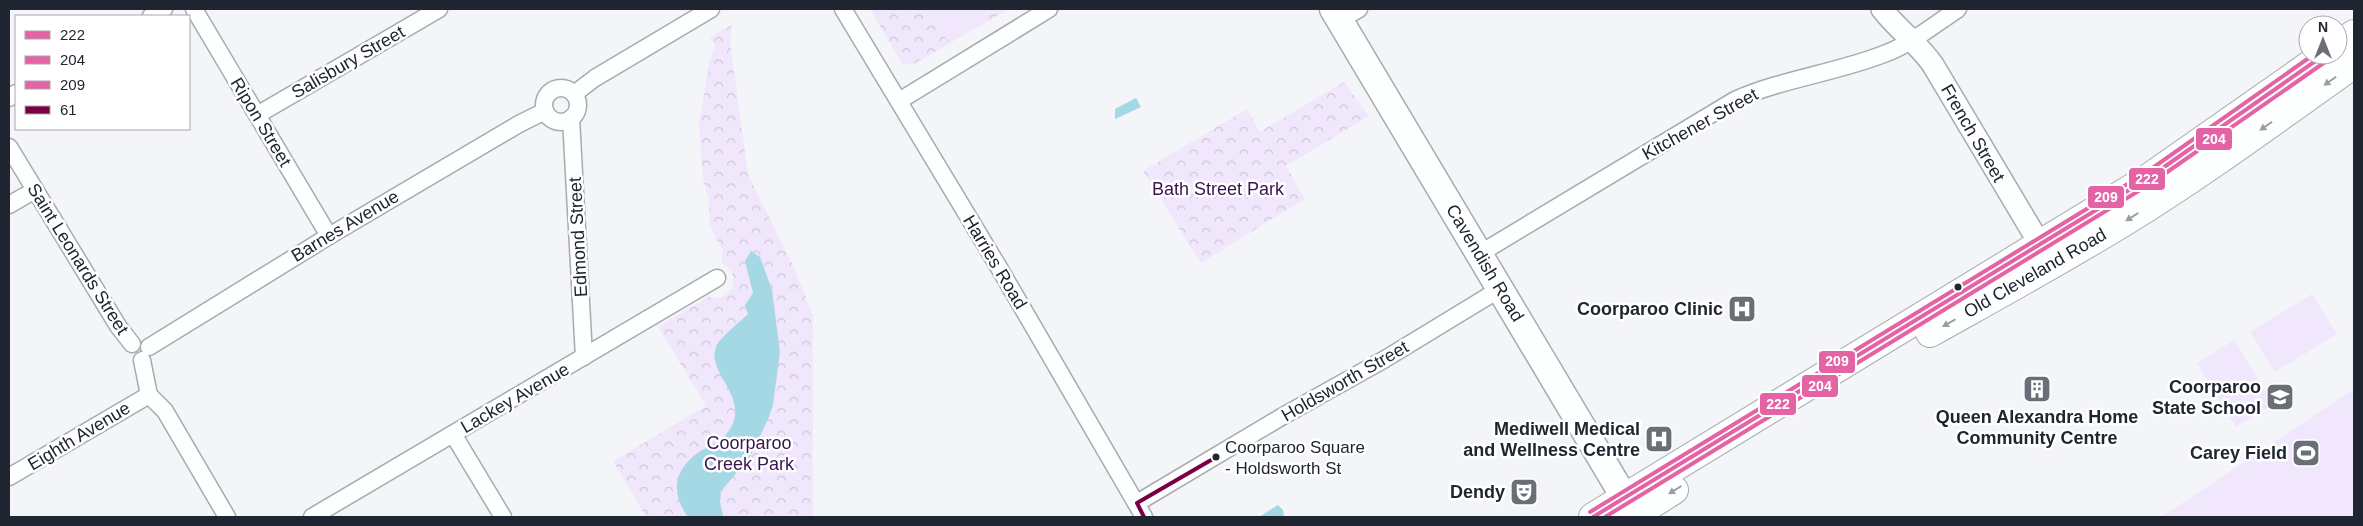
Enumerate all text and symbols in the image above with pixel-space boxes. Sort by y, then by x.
legend [15,15,190,130]
north arrow [2298,15,2348,65]
text: N [2318,19,2328,35]
street label: Salisbury Street [288,22,408,102]
text: 222 [60,26,85,43]
text: 204 [60,51,85,68]
street label: Ripon Street [227,74,295,170]
text: 209 [60,76,85,93]
one-way arrow [2323,76,2337,86]
street label: French Street [1937,81,2009,185]
street label: Kitchener Street [1639,84,1761,164]
text: 61 [60,101,77,118]
one-way arrow [2259,121,2273,131]
line badge: 204 [2195,127,2233,151]
text: 204 [2202,131,2226,147]
line badge: 222 [2128,167,2166,191]
text: 222 [2135,171,2159,187]
street label: Edmond Street [565,177,591,297]
park label: Bath Street Park [1152,179,1285,199]
street label: Saint Leonards Street [23,180,133,338]
line badge: 209 [2087,185,2125,209]
street label: Barnes Avenue [288,186,402,266]
text: 209 [2094,189,2118,205]
street label: Cavendish Road [1442,201,1528,325]
street label: Harries Road [959,211,1031,313]
one-way arrow [2125,212,2138,222]
street label: Old Cleveland Road [1960,224,2110,322]
unlabelled marker [1953,282,1963,292]
hospital icon: Coorparoo Clinic [1727,294,1757,324]
place label: Coorparoo Clinic [1577,299,1723,319]
one-way arrow [1941,319,1956,327]
street label: Holdsworth Street [1278,337,1412,425]
line badge: 209 [1818,350,1856,374]
text: 209 [1825,353,1849,369]
street label: Lackey Avenue [457,359,573,437]
line badge: 204 [1801,374,1839,398]
building icon: Queen Alexandra Home Community Centre [2022,374,2052,404]
place label: Coorparoo State School [2152,377,2261,418]
text: 204 [1808,378,1832,394]
school or university icon: Coorparoo State School [2265,382,2295,412]
line badge: 222 [1759,392,1797,416]
text: 222 [1766,396,1790,412]
street label: Eighth Avenue [24,398,134,474]
place label: Queen Alexandra Home Community Centre [1936,407,2138,448]
place label: Mediwell Medical and Wellness Centre [1463,419,1640,460]
hospital icon: Mediwell Medical and Wellness Centre [1644,424,1674,454]
park label: Coorparoo Creek Park [704,433,795,474]
place label: Coorparoo Square - Holdsworth St [1225,438,1365,478]
sports icon: Carey Field [2291,438,2321,468]
place label: Carey Field [2190,443,2287,463]
marker: Coorparoo Square - Holdsworth St [1211,452,1221,462]
theatre icon: Dendy [1509,477,1539,507]
place label: Dendy [1450,482,1505,502]
one-way arrow [1669,485,1682,494]

